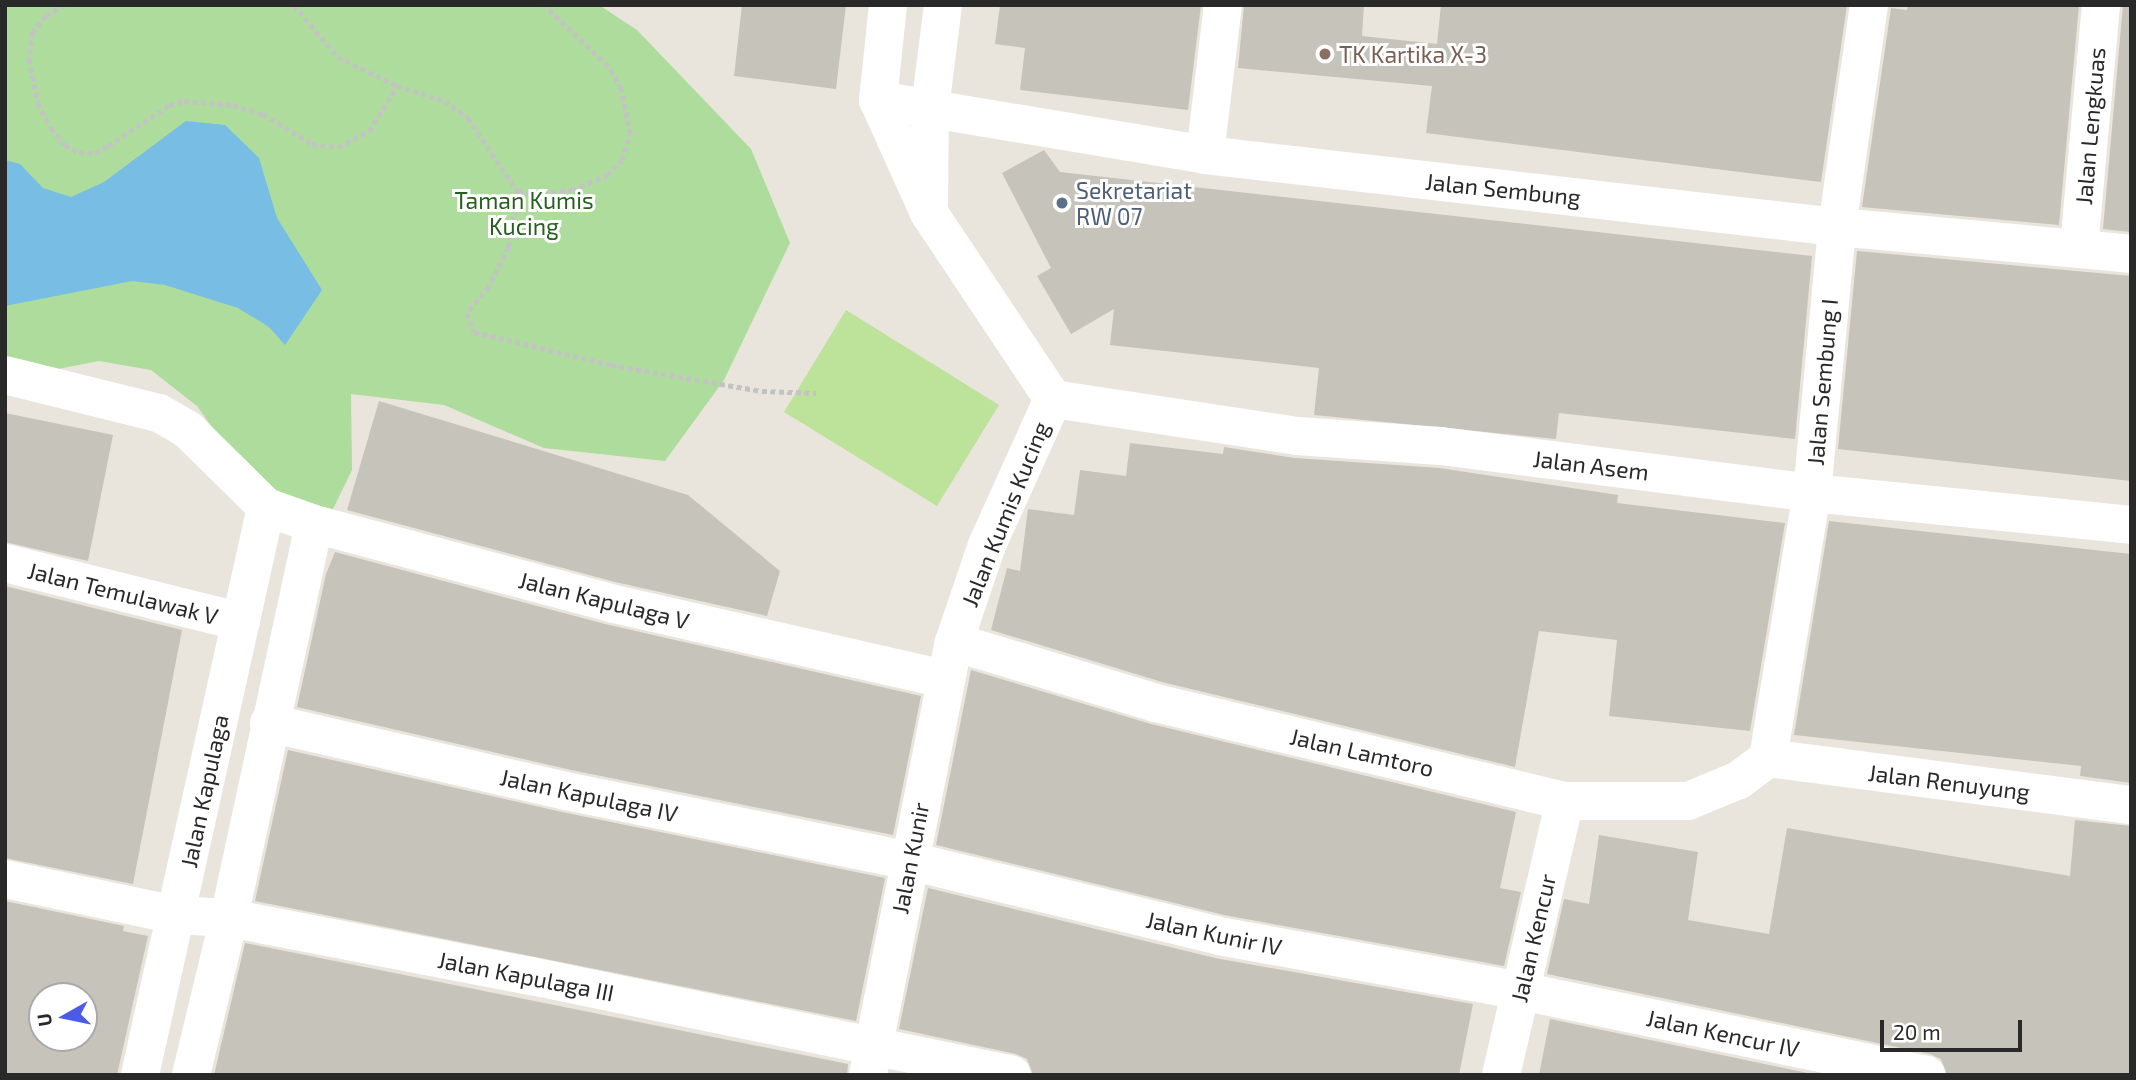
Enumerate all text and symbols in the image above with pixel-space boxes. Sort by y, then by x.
place label: TK Kartika X-3 [1339,40,1487,68]
marker: TK Kartika X-3 [1317,46,1333,62]
street label: Jalan Lengkuas [2069,46,2111,206]
street label: Jalan Sembung [1424,167,1582,211]
place label: Sekretariat RW 07 [1076,176,1192,230]
park label: Taman Kumis Kucing [454,186,594,240]
marker: Sekretariat RW 07 [1054,195,1070,211]
street label: Jalan Sembung I [1801,297,1843,467]
street label: Jalan Kumis Kucing [955,417,1055,611]
street label: Jalan Asem [1531,444,1651,486]
street label: Jalan Temulawak V [24,556,222,630]
street label: Jalan Kapulaga V [516,565,692,635]
street label: Jalan Kapulaga [174,712,234,870]
street label: Jalan Lamtoro [1287,722,1437,782]
street label: Jalan Renuyung [1867,758,2031,806]
street label: Jalan Kapulaga IV [498,763,680,827]
street label: Jalan Kunir [886,800,934,916]
street label: Jalan Kencur [1505,871,1561,1005]
street label: Jalan Kunir IV [1143,905,1285,961]
street label: Jalan Kapulaga III [435,945,617,1007]
north arrow [28,982,98,1052]
street label: Jalan Kencur IV [1644,1003,1802,1063]
scale bar [1884,1006,2026,1050]
text: U [31,1012,56,1028]
text: 20 m [1893,1019,1941,1044]

